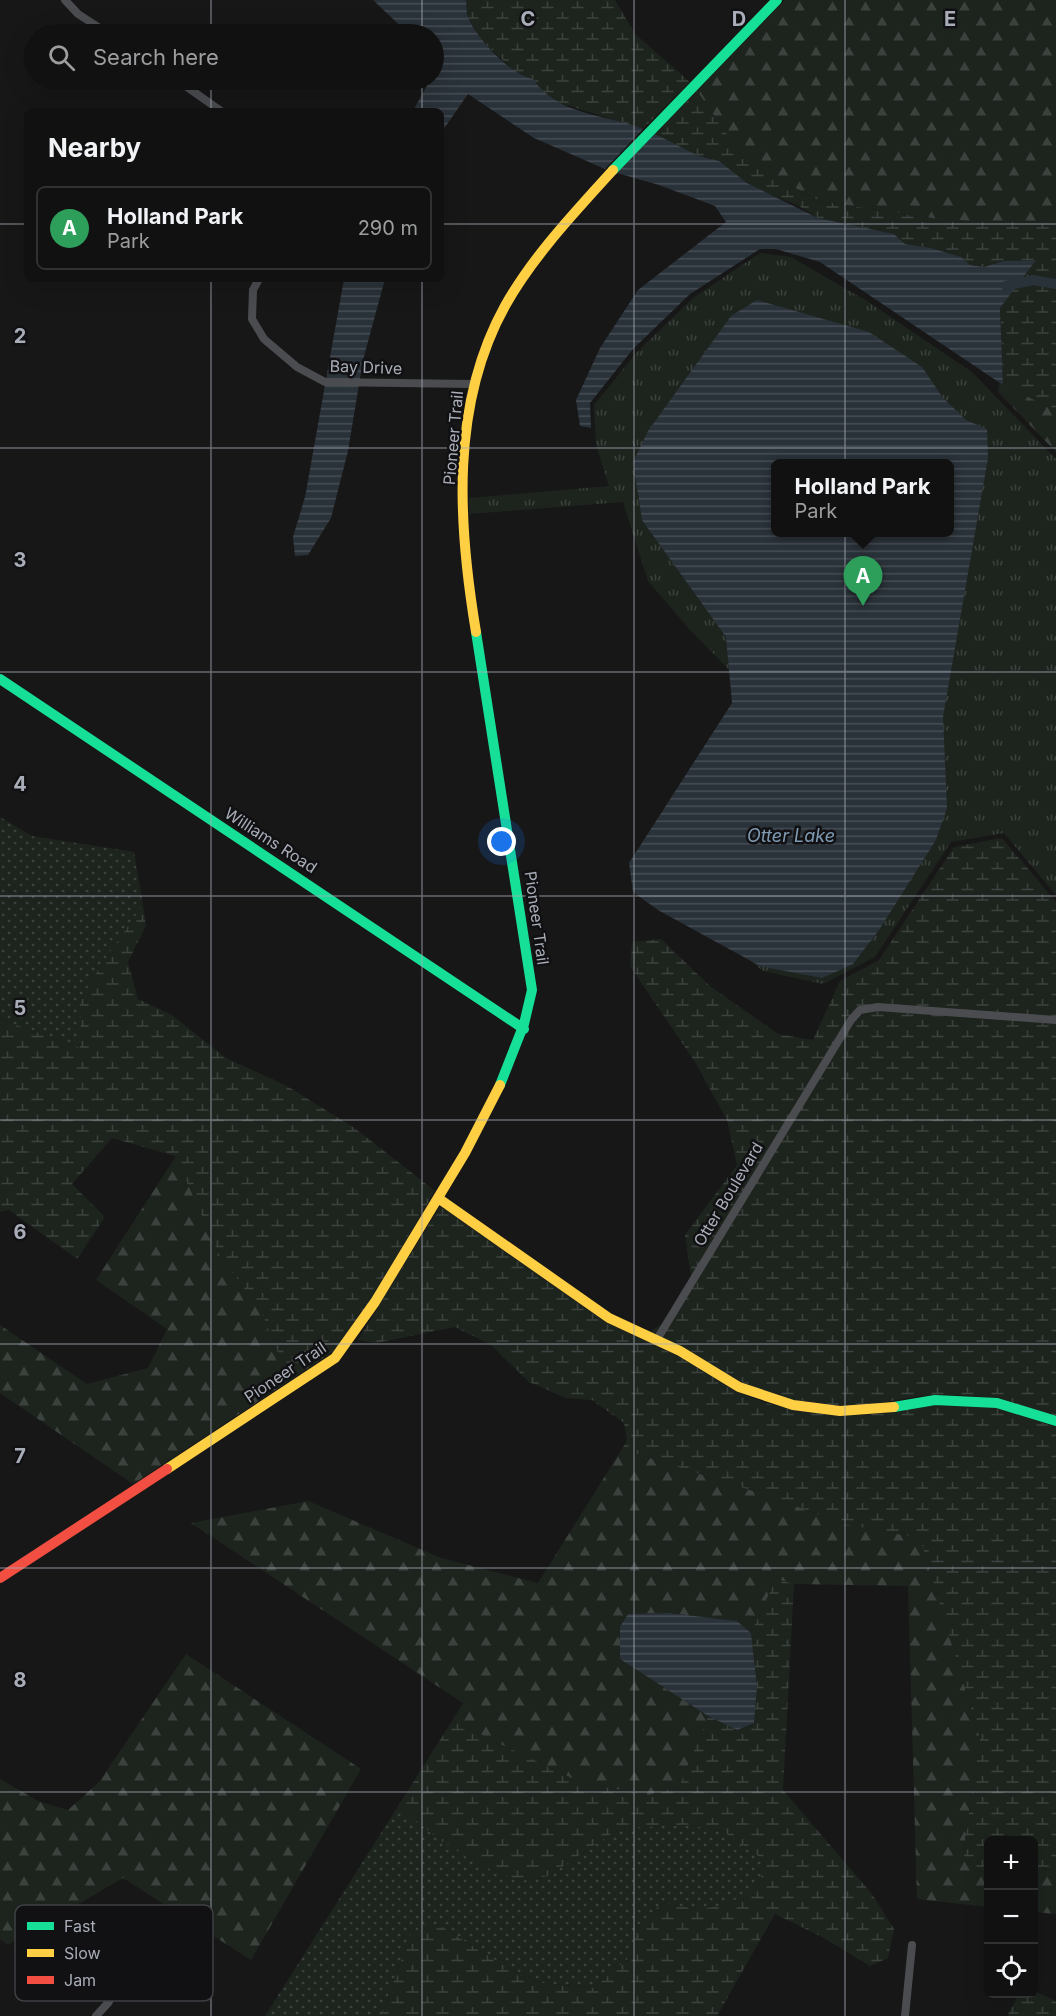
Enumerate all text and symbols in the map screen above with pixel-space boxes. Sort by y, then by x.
text: C [521,7,535,31]
text: D [732,7,746,31]
text: E [944,7,956,31]
search box [24,24,444,90]
icon: search [45,41,78,74]
text: Search here [93,44,219,70]
text: Nearby [48,132,141,163]
text: Holland Park [107,203,243,229]
text: A [62,216,77,240]
text: 290 m [358,216,418,240]
text: Park [107,229,150,253]
text: 2 [14,324,26,348]
street label: Bay Drive [329,356,403,378]
street label: Pioneer Trail [439,390,467,486]
popup [771,459,954,537]
text: Holland Park [794,473,931,499]
text: Park [794,499,837,523]
text: 3 [14,548,26,572]
pin: A [844,556,882,606]
text: 4 [13,772,27,796]
street label: Williams Road [221,803,321,877]
water label: Otter Lake [747,825,835,846]
your location [487,827,516,856]
street label: Pioneer Trail [521,870,553,966]
text: 5 [14,996,26,1020]
street label: Otter Boulevard [689,1138,767,1250]
text: 6 [14,1220,27,1244]
street label: Pioneer Trail [240,1337,330,1407]
text: 7 [14,1444,26,1468]
text: 8 [13,1668,27,1692]
map controls [984,1836,1038,1998]
button: + [984,1836,1038,1890]
button: − [984,1890,1038,1944]
legend [15,1905,213,2001]
text: Fast [64,1916,96,1936]
text: Slow [64,1943,101,1963]
button: locate [984,1944,1038,1998]
text: Jam [64,1970,96,1990]

